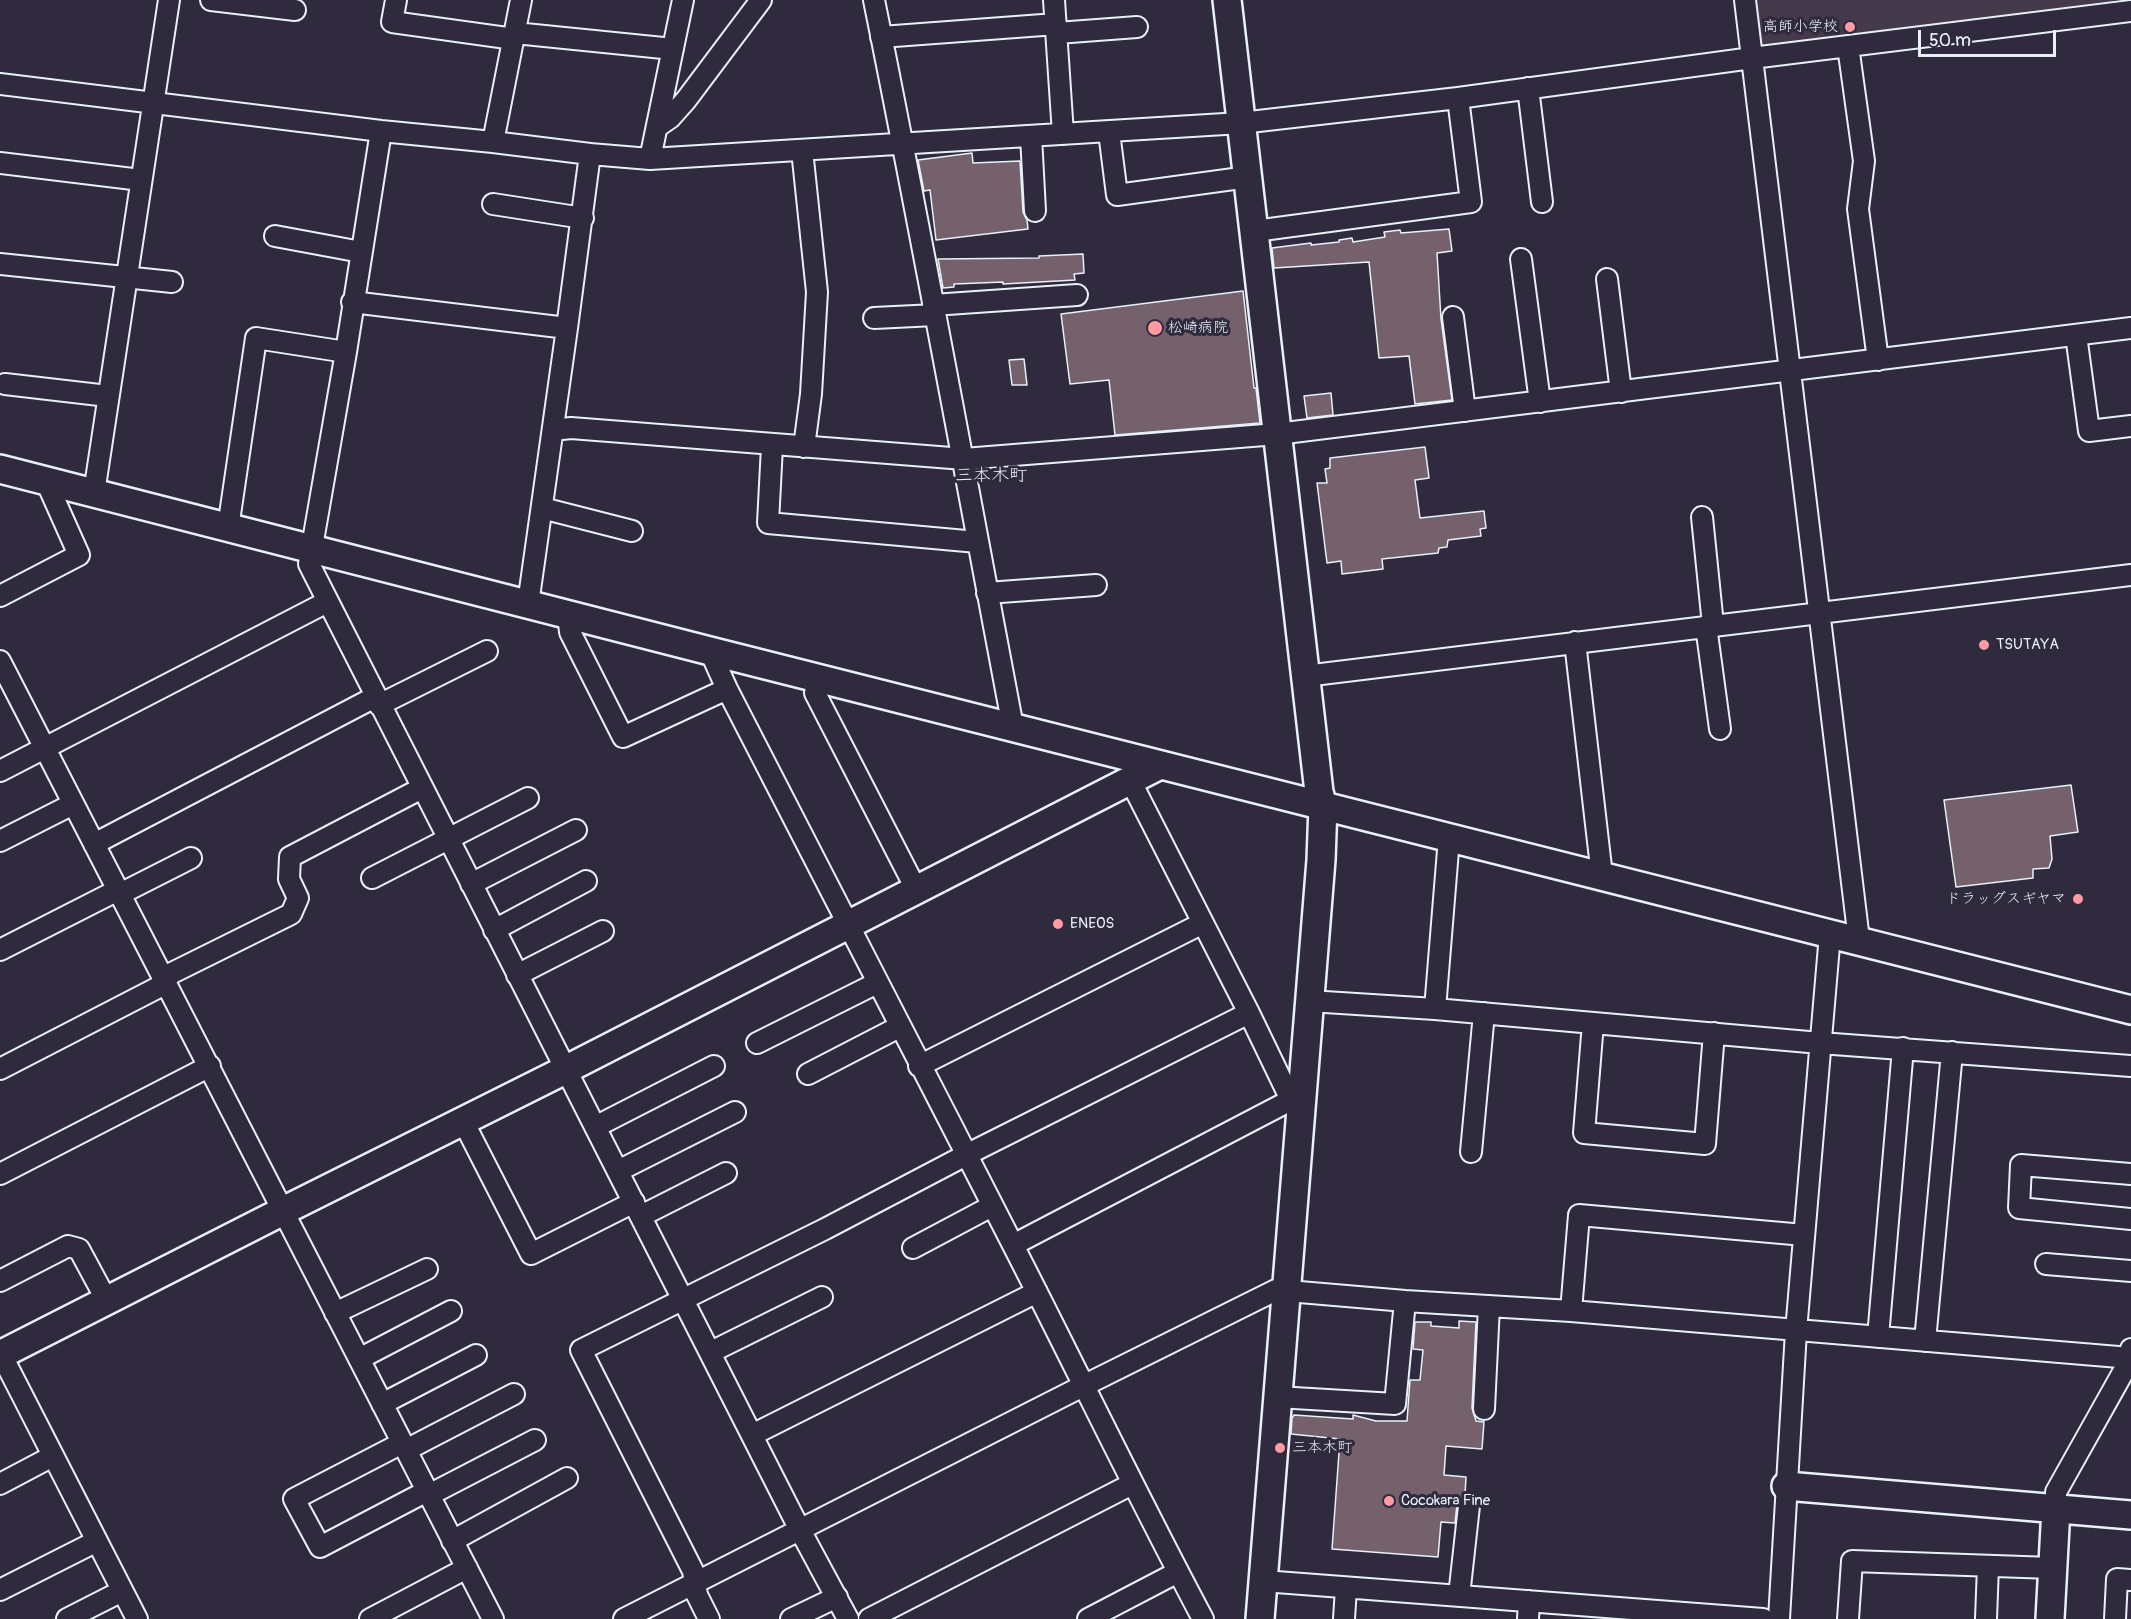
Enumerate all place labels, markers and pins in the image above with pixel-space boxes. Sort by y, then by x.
place label: 高師小学校 [1763,18,1838,36]
marker: 高師小学校 [1843,20,1857,34]
marker: 松崎病院 [1146,319,1164,337]
place label: 松崎病院 [1168,319,1228,337]
place label: TSUTAYA [1996,636,2059,654]
marker: TSUTAYA [1977,638,1991,652]
place label: ドラッグスギヤマ [1946,890,2066,908]
marker: ドラッグスギヤマ [2071,892,2085,906]
place label: ENEOS [1070,915,1114,933]
marker: ENEOS [1051,917,1065,931]
place label: 三本木町 [1292,1439,1352,1457]
marker: 三本木町 [1273,1441,1287,1455]
place label: Cocokara Fine [1401,1492,1490,1510]
marker: Cocokara Fine [1382,1494,1396,1508]

